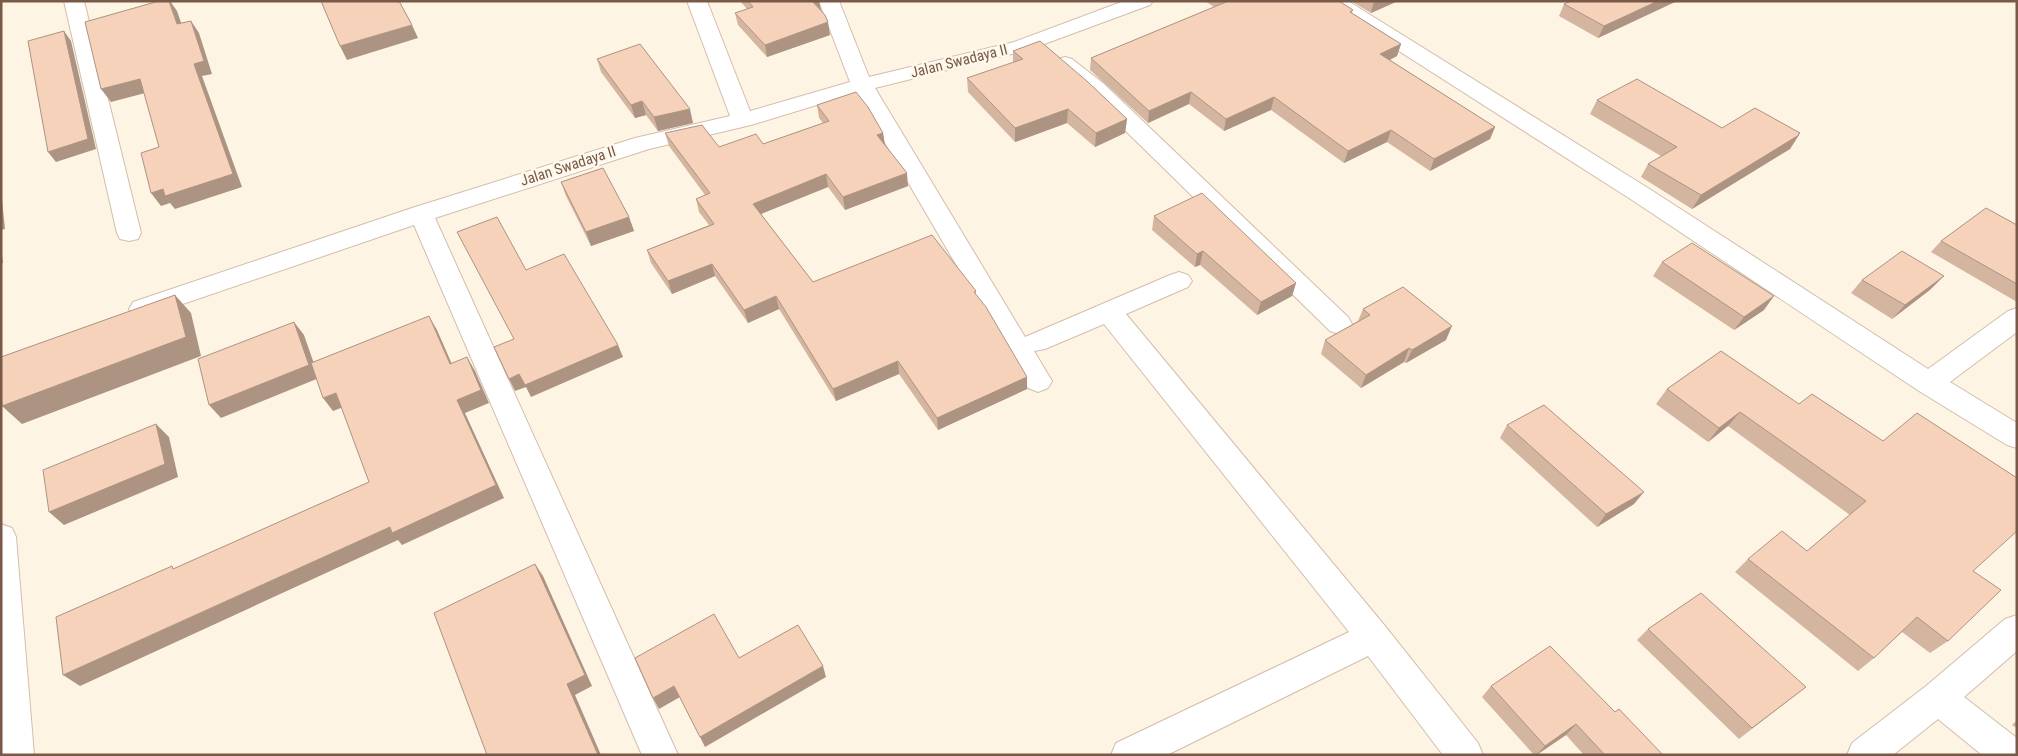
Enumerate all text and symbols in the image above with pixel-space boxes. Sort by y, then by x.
street label: Jalan Swadaya II [909,40,1009,82]
street label: Jalan Swadaya II [518,142,618,190]

